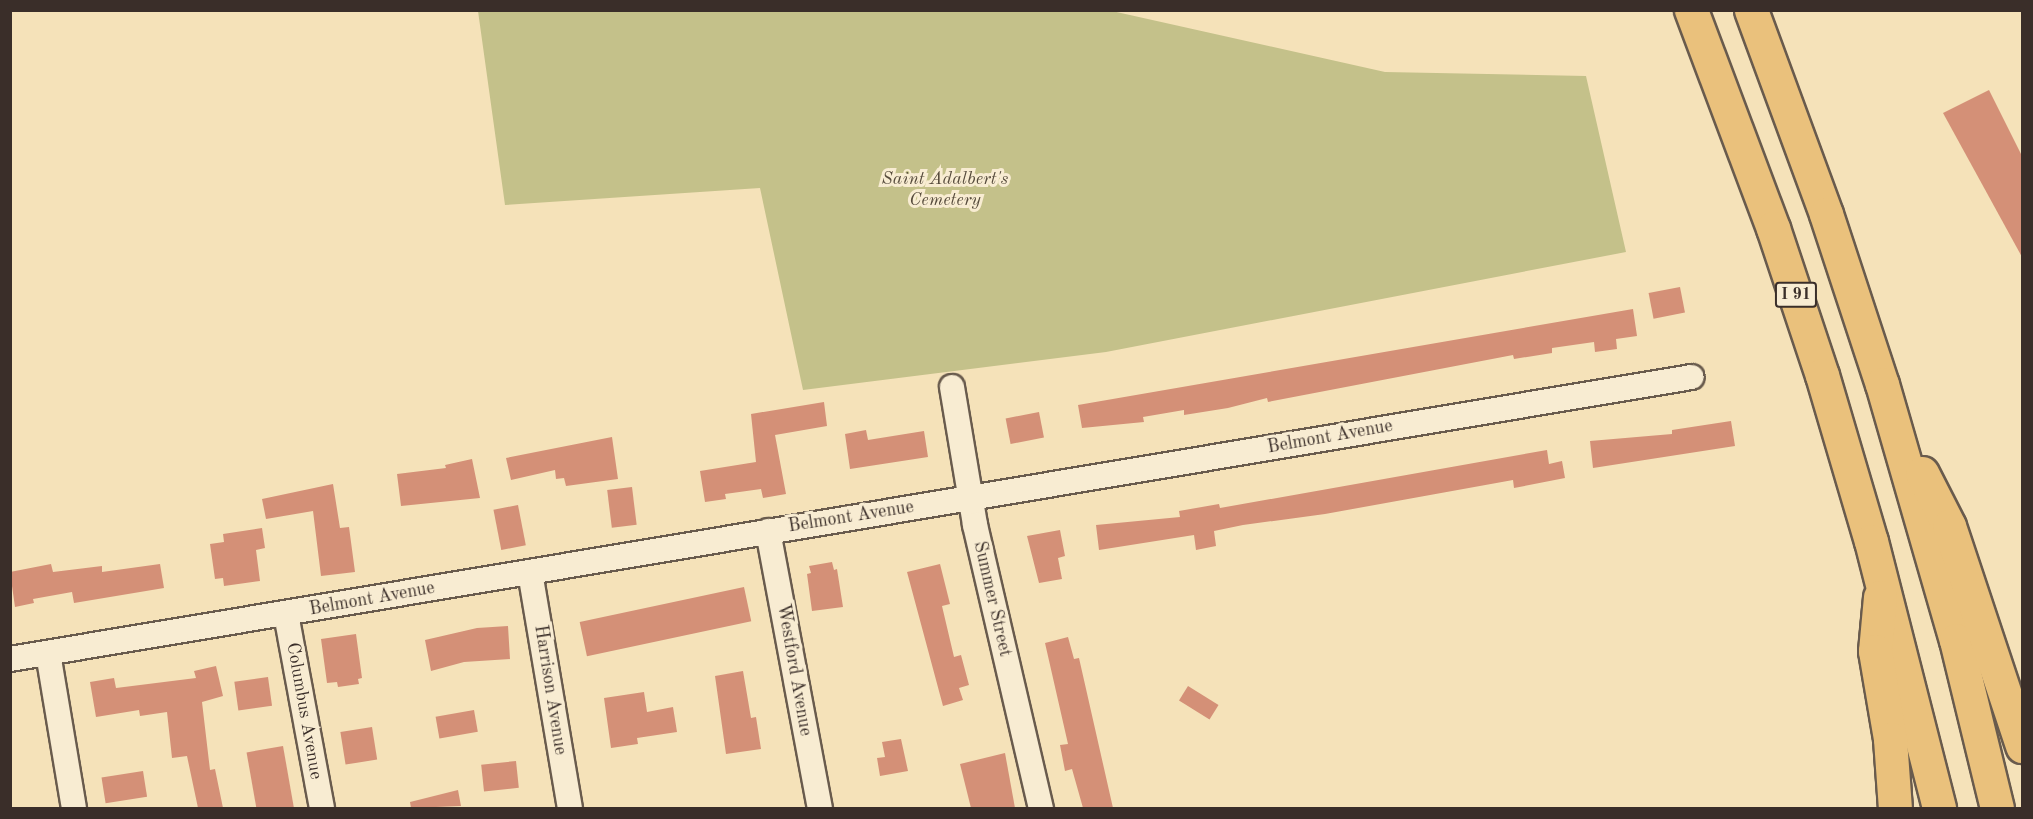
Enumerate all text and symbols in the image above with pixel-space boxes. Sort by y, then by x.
park label: Saint Adalbert's Cemetery [882,169,1008,212]
road number: I 91 [1774,282,1818,308]
street label: Belmont Avenue [1266,415,1394,459]
street label: Belmont Avenue [787,496,915,538]
street label: Summer Street [968,539,1016,659]
street label: Belmont Avenue [308,577,436,621]
street label: Westford Avenue [772,602,816,738]
street label: Harrison Avenue [529,623,571,757]
street label: Columbus Avenue [281,641,327,781]

